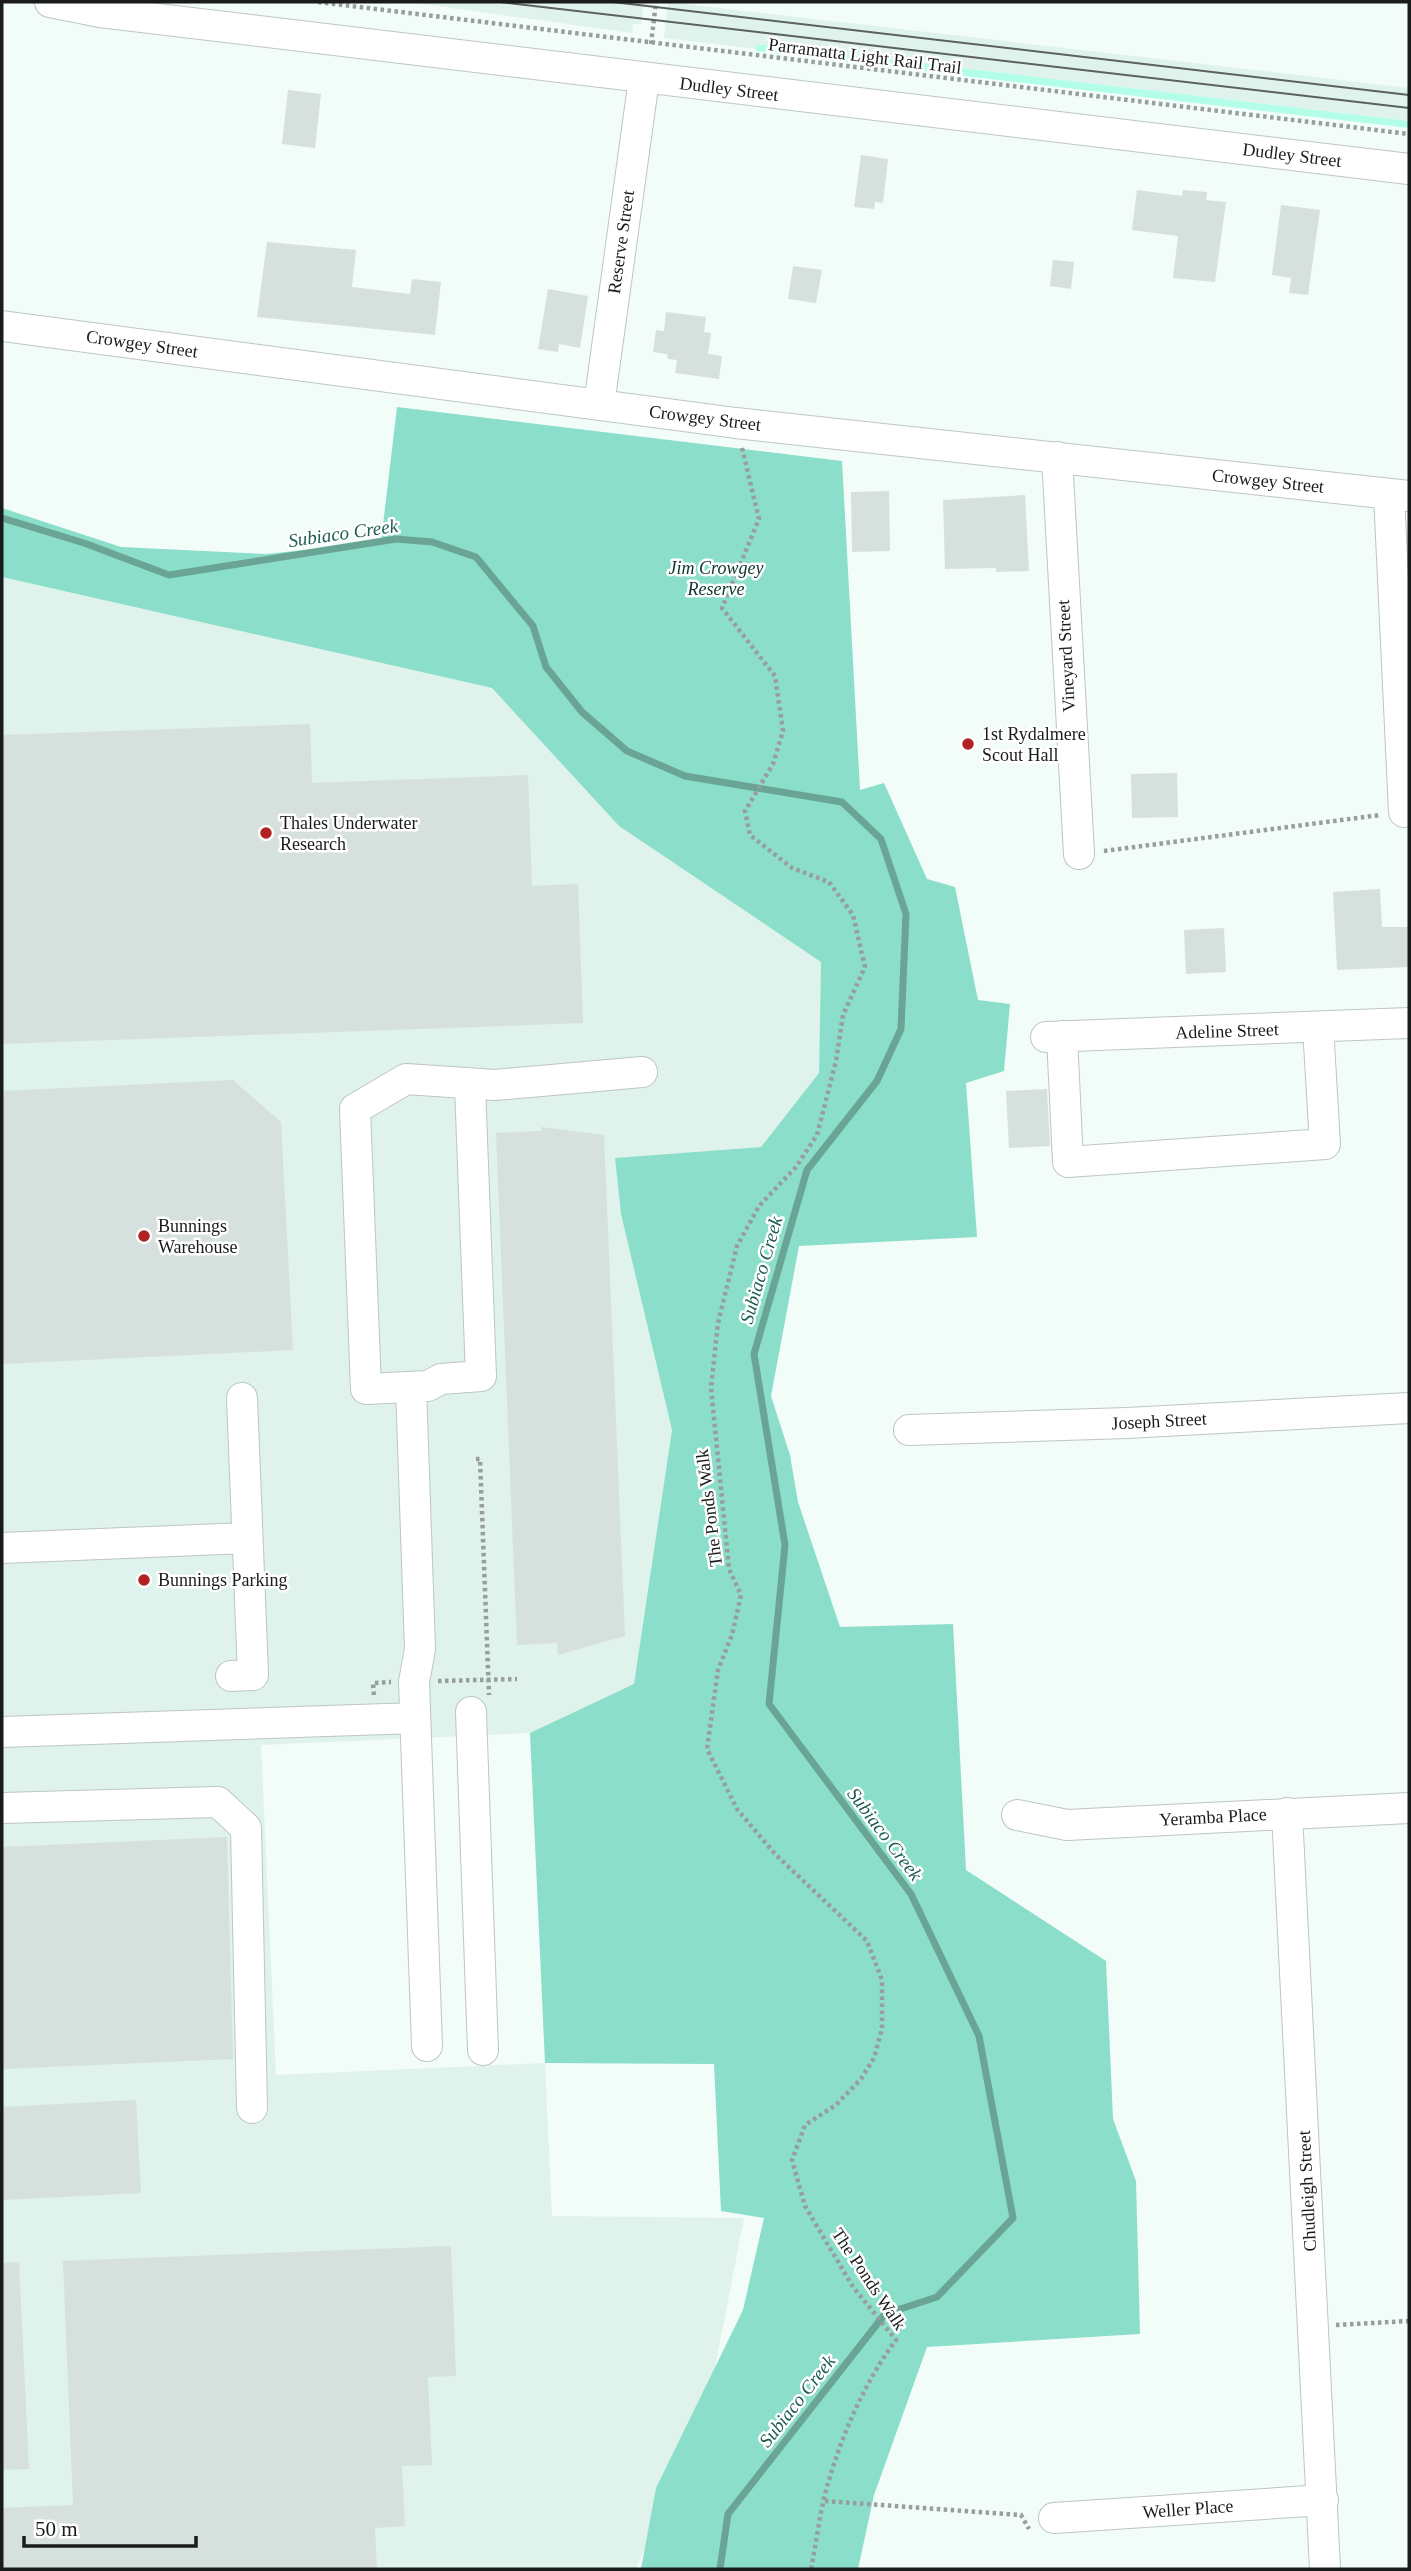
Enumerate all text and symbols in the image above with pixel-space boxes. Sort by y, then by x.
street label: Parramatta Light Rail Trail [767,34,963,78]
street label: Dudley Street [678,73,780,105]
street label: Dudley Street [1241,139,1343,171]
street label: Reserve Street [604,189,638,295]
street label: Crowgey Street [85,326,199,362]
street label: Crowgey Street [648,401,762,435]
street label: Crowgey Street [1211,465,1325,497]
water label: Subiaco Creek [287,515,400,551]
park label: Jim Crowgey Reserve [669,558,763,599]
street label: Vineyard Street [1053,599,1079,713]
place label: 1st Rydalmere Scout Hall [982,724,1086,765]
marker: 1st Rydalmere Scout Hall [960,736,976,752]
place label: Thales Underwater Research [280,813,417,854]
marker: Thales Underwater Research [258,825,274,841]
street label: Adeline Street [1175,1019,1279,1043]
water label: Subiaco Creek [736,1213,786,1326]
place label: Bunnings Warehouse [158,1216,238,1257]
marker: Bunnings Warehouse [136,1228,152,1244]
street label: Joseph Street [1111,1409,1207,1433]
street label: The Ponds Walk [692,1448,726,1568]
place label: Bunnings Parking [158,1570,288,1590]
marker: Bunnings Parking [136,1572,152,1588]
water label: Subiaco Creek [843,1784,927,1885]
street label: Yeramba Place [1159,1804,1267,1830]
street label: Chudleigh Street [1294,2130,1320,2252]
street label: The Ponds Walk [828,2224,910,2334]
water label: Subiaco Creek [755,2351,840,2451]
street label: Weller Place [1142,2496,1234,2522]
scale bar [24,2504,196,2548]
text: 50 m [35,2517,78,2541]

